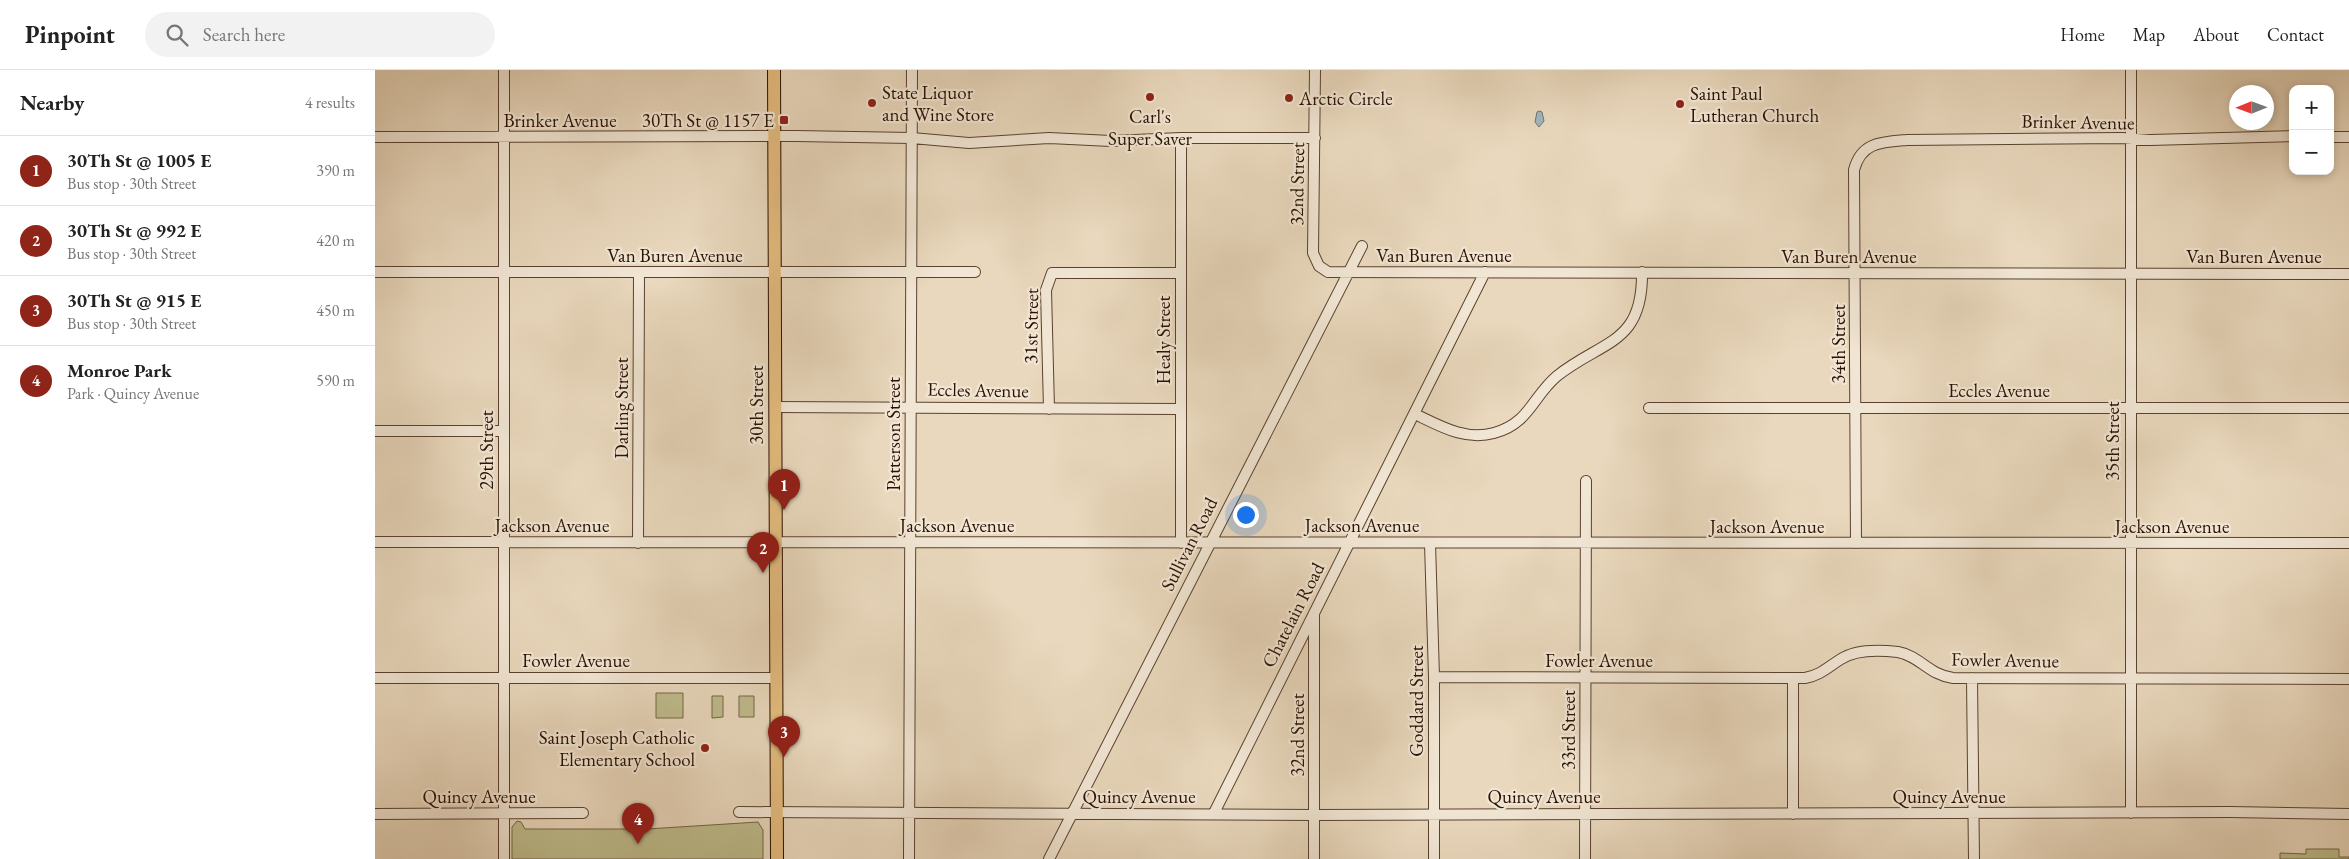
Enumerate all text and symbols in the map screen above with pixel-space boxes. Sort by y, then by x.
search box [145,12,495,57]
text: Pinpoint [25,19,115,50]
icon: search [163,21,191,49]
text: Search here [203,22,285,47]
text: Home [2060,23,2105,46]
text: Map [2133,23,2165,46]
text: About [2193,23,2239,46]
text: Contact [2267,23,2324,46]
place label: State Liquor and Wine Store [882,80,994,127]
place label: Saint Paul Lutheran Church [1690,81,1819,128]
north arrow [2229,85,2274,130]
map controls [2289,85,2334,175]
button: + [2289,85,2334,130]
place label: Arctic Circle [1298,86,1393,111]
text: Nearby [20,89,84,116]
marker: Carl's Super Saver [1144,91,1156,103]
text: 4 results [305,92,355,113]
marker: Arctic Circle [1283,92,1295,104]
marker: State Liquor and Wine Store [866,97,878,109]
marker: Saint Paul Lutheran Church [1674,98,1686,110]
place label: Carl's Super Saver [1108,104,1193,151]
street label: Brinker Avenue [503,108,617,133]
place label: 30Th St @ 1157 E [642,108,774,133]
street label: Brinker Avenue [2021,109,2135,135]
marker: 30Th St @ 1157 E [778,114,790,126]
button: − [2289,130,2334,175]
street label: 32nd Street [1284,142,1310,226]
text: 30Th St @ 1005 E [67,148,211,173]
text: 1 [32,160,40,181]
text: 390 m [316,160,355,181]
text: Bus stop · 30th Street [67,173,196,194]
text: 30Th St @ 992 E [67,218,201,243]
text: 2 [32,230,40,251]
text: 420 m [316,230,355,251]
text: Bus stop · 30th Street [67,243,196,264]
street label: Van Buren Avenue [607,243,743,268]
street label: Van Buren Avenue [1376,243,1512,268]
street label: Van Buren Avenue [1781,244,1917,269]
street label: Van Buren Avenue [2186,244,2322,269]
text: 30Th St @ 915 E [67,288,201,313]
street label: 31st Street [1018,288,1044,364]
street label: Healy Street [1151,296,1176,384]
text: 3 [32,300,40,321]
text: 450 m [316,300,355,321]
street label: 34th Street [1826,304,1851,384]
text: Bus stop · 30th Street [67,313,196,334]
street label: Darling Street [609,357,634,459]
text: Monroe Park [67,358,172,383]
street label: 30th Street [744,365,769,445]
text: 4 [32,370,40,391]
text: 590 m [316,370,355,391]
street label: Patterson Street [881,377,906,491]
street label: Eccles Avenue [927,377,1029,403]
street label: Eccles Avenue [1948,378,2050,403]
text: Park · Quincy Avenue [67,383,199,404]
street label: 35th Street [2100,401,2125,481]
street label: 29th Street [474,410,499,490]
pin: 1 [768,469,800,510]
street label: Sullivan Road [1155,493,1223,595]
your location [1233,502,1259,528]
street label: Jackson Avenue [493,513,609,538]
street label: Jackson Avenue [898,513,1014,538]
street label: Jackson Avenue [1303,513,1419,538]
street label: Jackson Avenue [1708,514,1824,539]
street label: Jackson Avenue [2113,514,2229,539]
pin: 2 [747,532,779,573]
street label: Chatelain Road [1256,558,1330,672]
street label: Goddard Street [1404,645,1429,757]
street label: Fowler Avenue [1951,647,2059,673]
street label: Fowler Avenue [522,648,630,673]
street label: Fowler Avenue [1545,648,1653,673]
street label: 33rd Street [1556,690,1581,770]
street label: 32nd Street [1285,693,1310,777]
pin: 3 [768,716,800,757]
place label: Saint Joseph Catholic Elementary School [539,725,695,772]
marker: Saint Joseph Catholic Elementary School [699,742,711,754]
street label: Quincy Avenue [422,784,536,809]
street label: Quincy Avenue [1082,784,1196,809]
street label: Quincy Avenue [1487,784,1601,809]
street label: Quincy Avenue [1892,784,2006,809]
pin: 4 [622,803,654,844]

